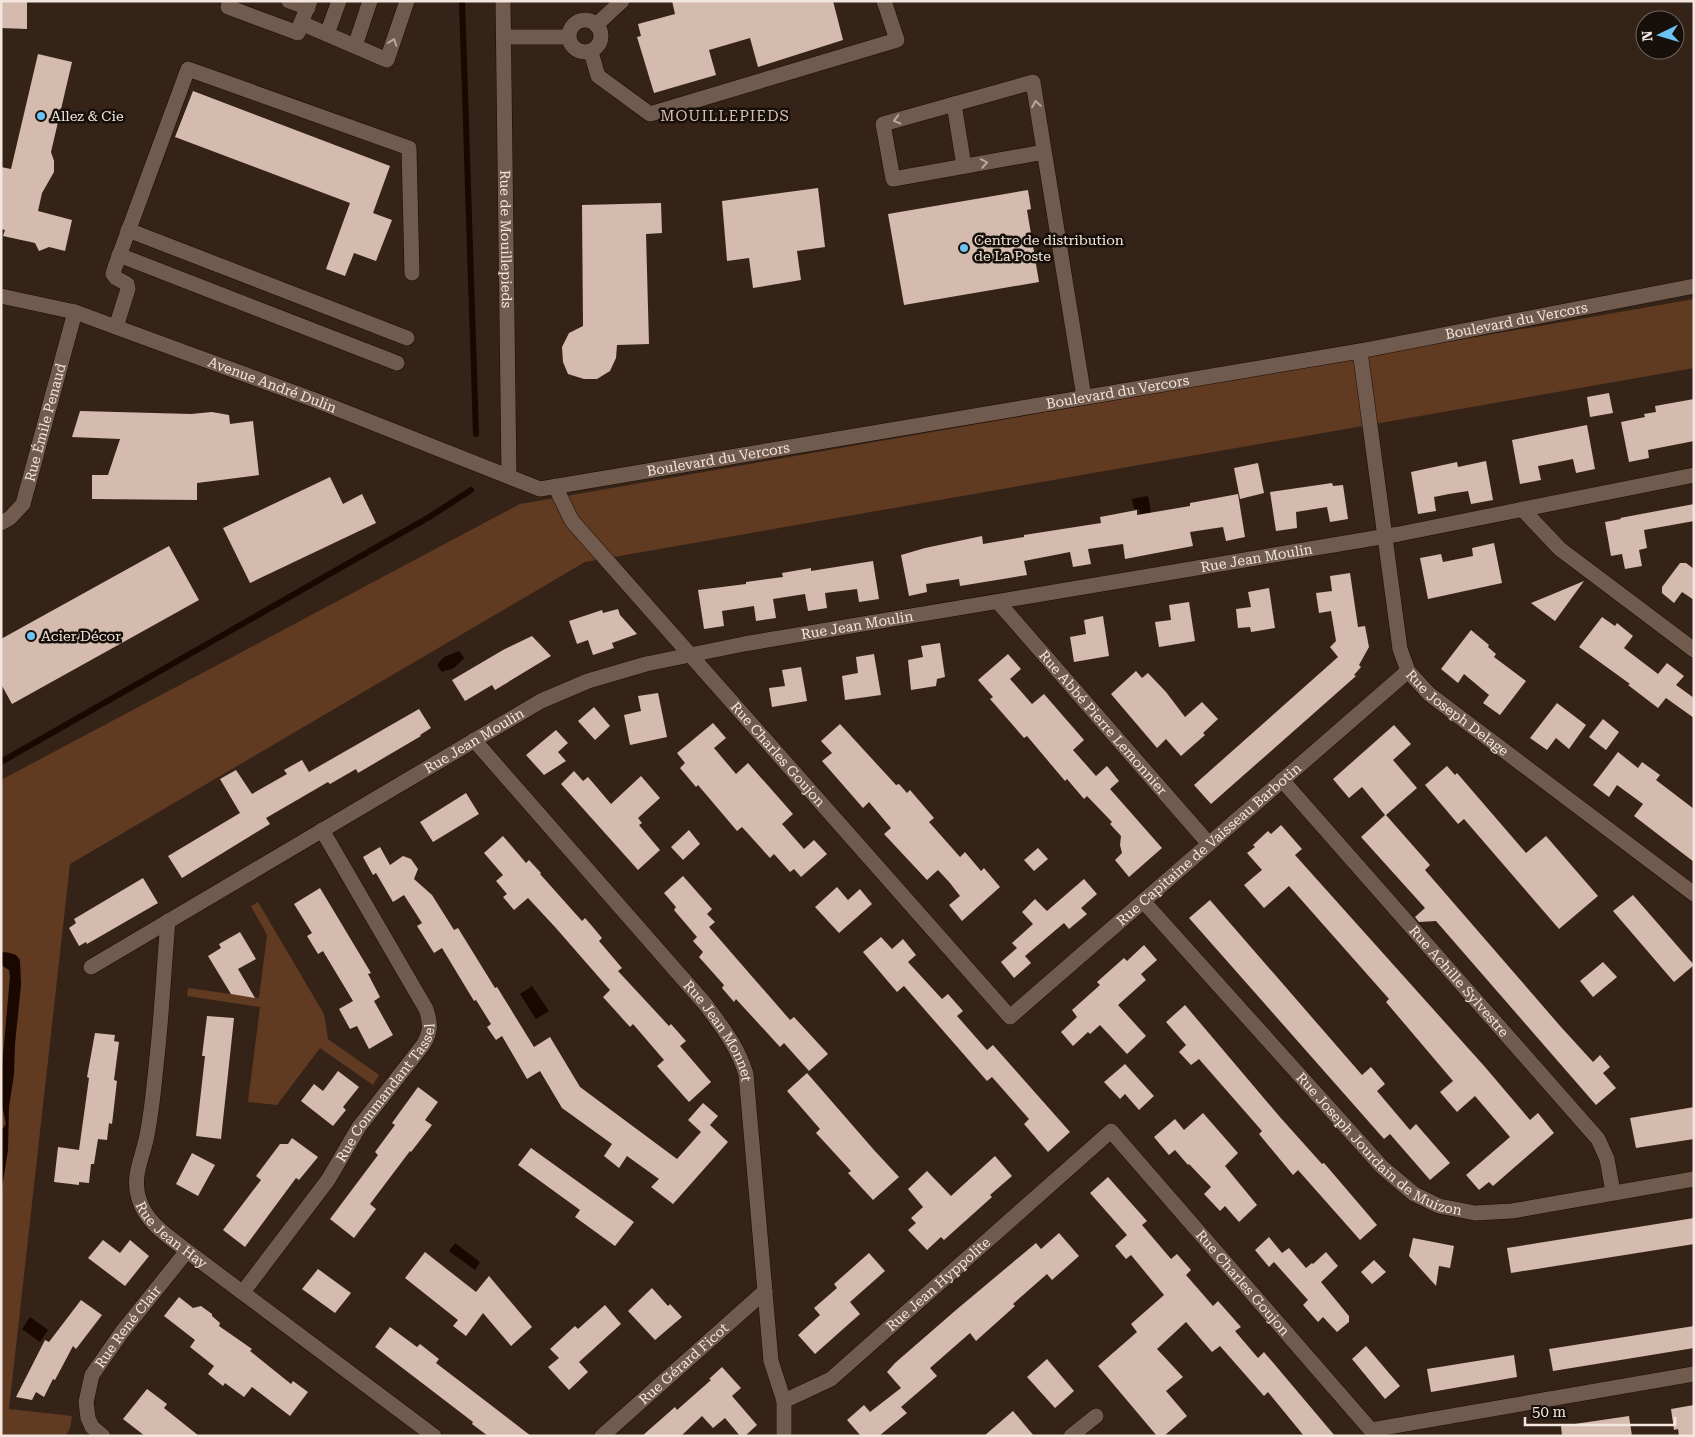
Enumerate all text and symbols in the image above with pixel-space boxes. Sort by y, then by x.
north arrow [1635,10,1685,60]
text: N [1639,30,1655,42]
one-way arrow [387,38,397,46]
one-way arrow [1032,99,1042,108]
district label: MOUILLEPIEDS [660,107,790,125]
place label: Allez & Cie [51,108,124,124]
marker: Allez & Cie [35,110,47,122]
one-way arrow [893,114,902,125]
one-way arrow [979,158,988,168]
street label: Rue de Mouillepieds [497,170,515,308]
place label: Centre de distribution de La Poste [974,232,1124,264]
marker: Centre de distribution de La Poste [958,242,970,254]
street label: Boulevard du Vercors [1444,299,1589,342]
street label: Avenue André Dulin [206,354,339,416]
street label: Rue Émile Penaud [21,361,69,483]
street label: Boulevard du Vercors [1045,372,1191,412]
street label: Boulevard du Vercors [646,439,791,479]
street label: Rue Jean Moulin [1199,541,1314,575]
street label: Rue Jean Moulin [800,608,914,642]
place label: Acier Décor [41,628,121,644]
marker: Acier Décor [25,630,37,642]
street label: Rue Abbé Pierre Lemonnier [1036,647,1171,798]
street label: Rue Joseph Delage [1403,666,1512,759]
street label: Rue Charles Goujon [727,698,828,810]
street label: Rue Jean Moulin [421,705,527,776]
street label: Rue Capitaine de Vaisseau Barbotin [1113,760,1304,929]
street label: Rue Achille Sylvestre [1406,922,1512,1040]
street label: Rue Jean Monnet [680,977,755,1082]
street label: Rue Commandant Tassel [332,1023,438,1165]
street label: Rue Joseph Jourdain de Muizon [1293,1069,1463,1218]
street label: Rue Jean Hay [133,1199,211,1272]
street label: Rue Charles Goujon [1193,1227,1293,1339]
street label: Rue Jean Hyppolite [883,1234,994,1334]
street label: Rue René Clair [92,1282,164,1371]
street label: Rue Gérard Ficot [635,1320,731,1407]
scale bar [1525,1394,1675,1426]
text: 50 m [1532,1403,1567,1421]

